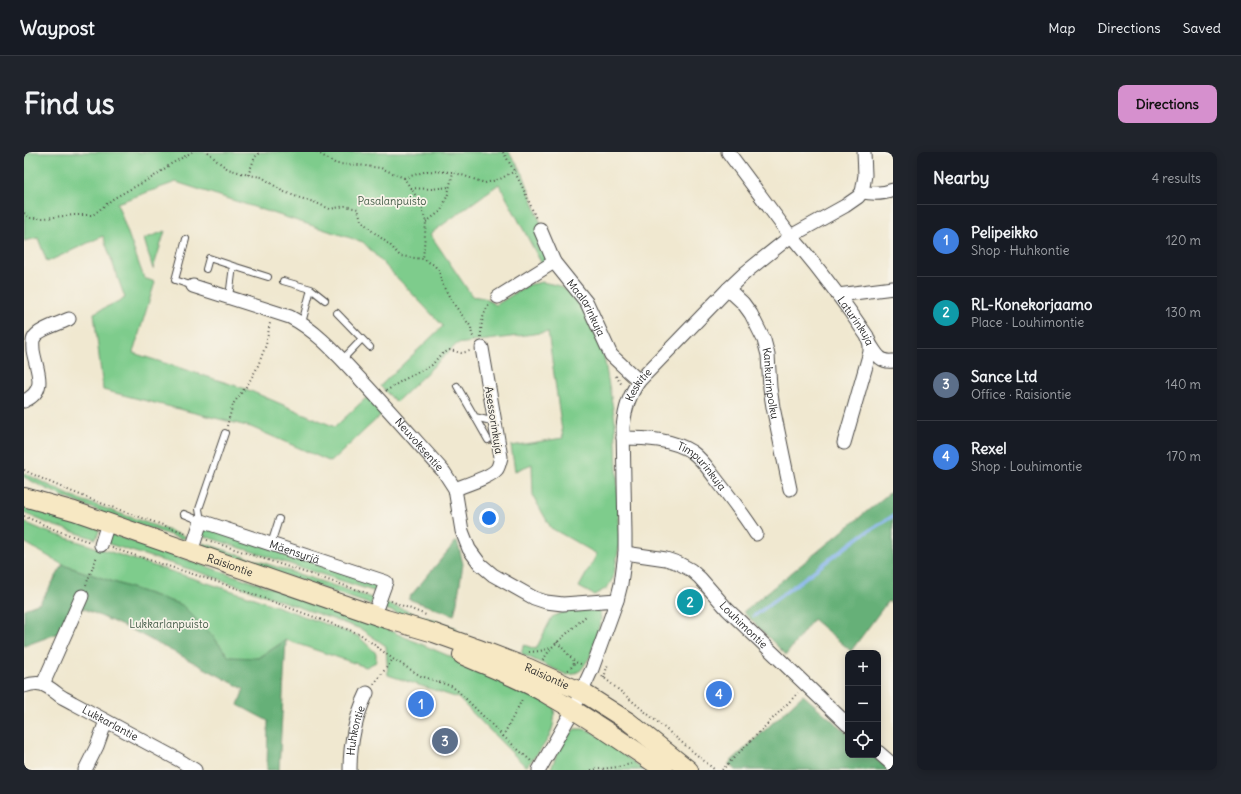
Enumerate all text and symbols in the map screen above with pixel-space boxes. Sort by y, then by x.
text: Waypost [20,16,95,40]
text: Map [1048,19,1075,37]
text: Directions [1097,19,1161,37]
text: Saved [1183,19,1221,37]
button: Directions [1118,85,1217,123]
text: Find us [24,86,115,122]
text: Nearby [933,167,989,189]
text: 4 results [1152,170,1201,187]
park label: Pasalanpuisto [357,194,427,208]
text: Pelipeikko [971,223,1038,242]
text: 1 [943,232,949,249]
text: 120 m [1166,232,1201,249]
text: Shop · Huhkontie [971,242,1070,259]
street label: Maalarinkuja [564,276,608,338]
street label: Laturinkuja [834,293,877,347]
text: RL-Konekorjaamo [971,295,1092,314]
text: 2 [942,304,950,321]
text: 130 m [1165,304,1201,321]
text: Place · Louhimontie [971,314,1084,331]
street label: Kankurinpolku [759,346,782,421]
street label: Keskitie [622,365,655,404]
text: Sance Ltd [971,367,1037,386]
text: 3 [942,376,950,393]
text: 140 m [1165,376,1201,393]
street label: Asessorinkuja [482,385,506,455]
text: Office · Raisiontie [971,386,1071,403]
street label: Neuvoksentie [392,415,447,474]
street label: Timpurinkuja [675,438,729,493]
text: Rexel [971,439,1007,458]
text: 4 [942,448,950,465]
text: 170 m [1166,448,1201,465]
text: Shop · Louhimontie [971,458,1082,475]
your location [479,508,499,528]
street label: Mäensyrjä [268,537,321,567]
street label: Raisiontie [205,551,255,579]
pin: 2 [677,587,703,617]
street label: Louhimontie [717,599,771,651]
park label: Lukkarlanpuisto [129,617,209,631]
map controls [845,650,881,758]
button: + [845,650,881,686]
street label: Raisiontie [523,660,572,692]
pin: 4 [706,679,732,709]
button: − [845,686,881,722]
pin: 1 [408,689,434,719]
street label: Lukkarlantie [80,702,141,744]
street label: Huhkontie [343,704,368,756]
button: locate [845,722,881,758]
pin: 3 [432,726,458,756]

